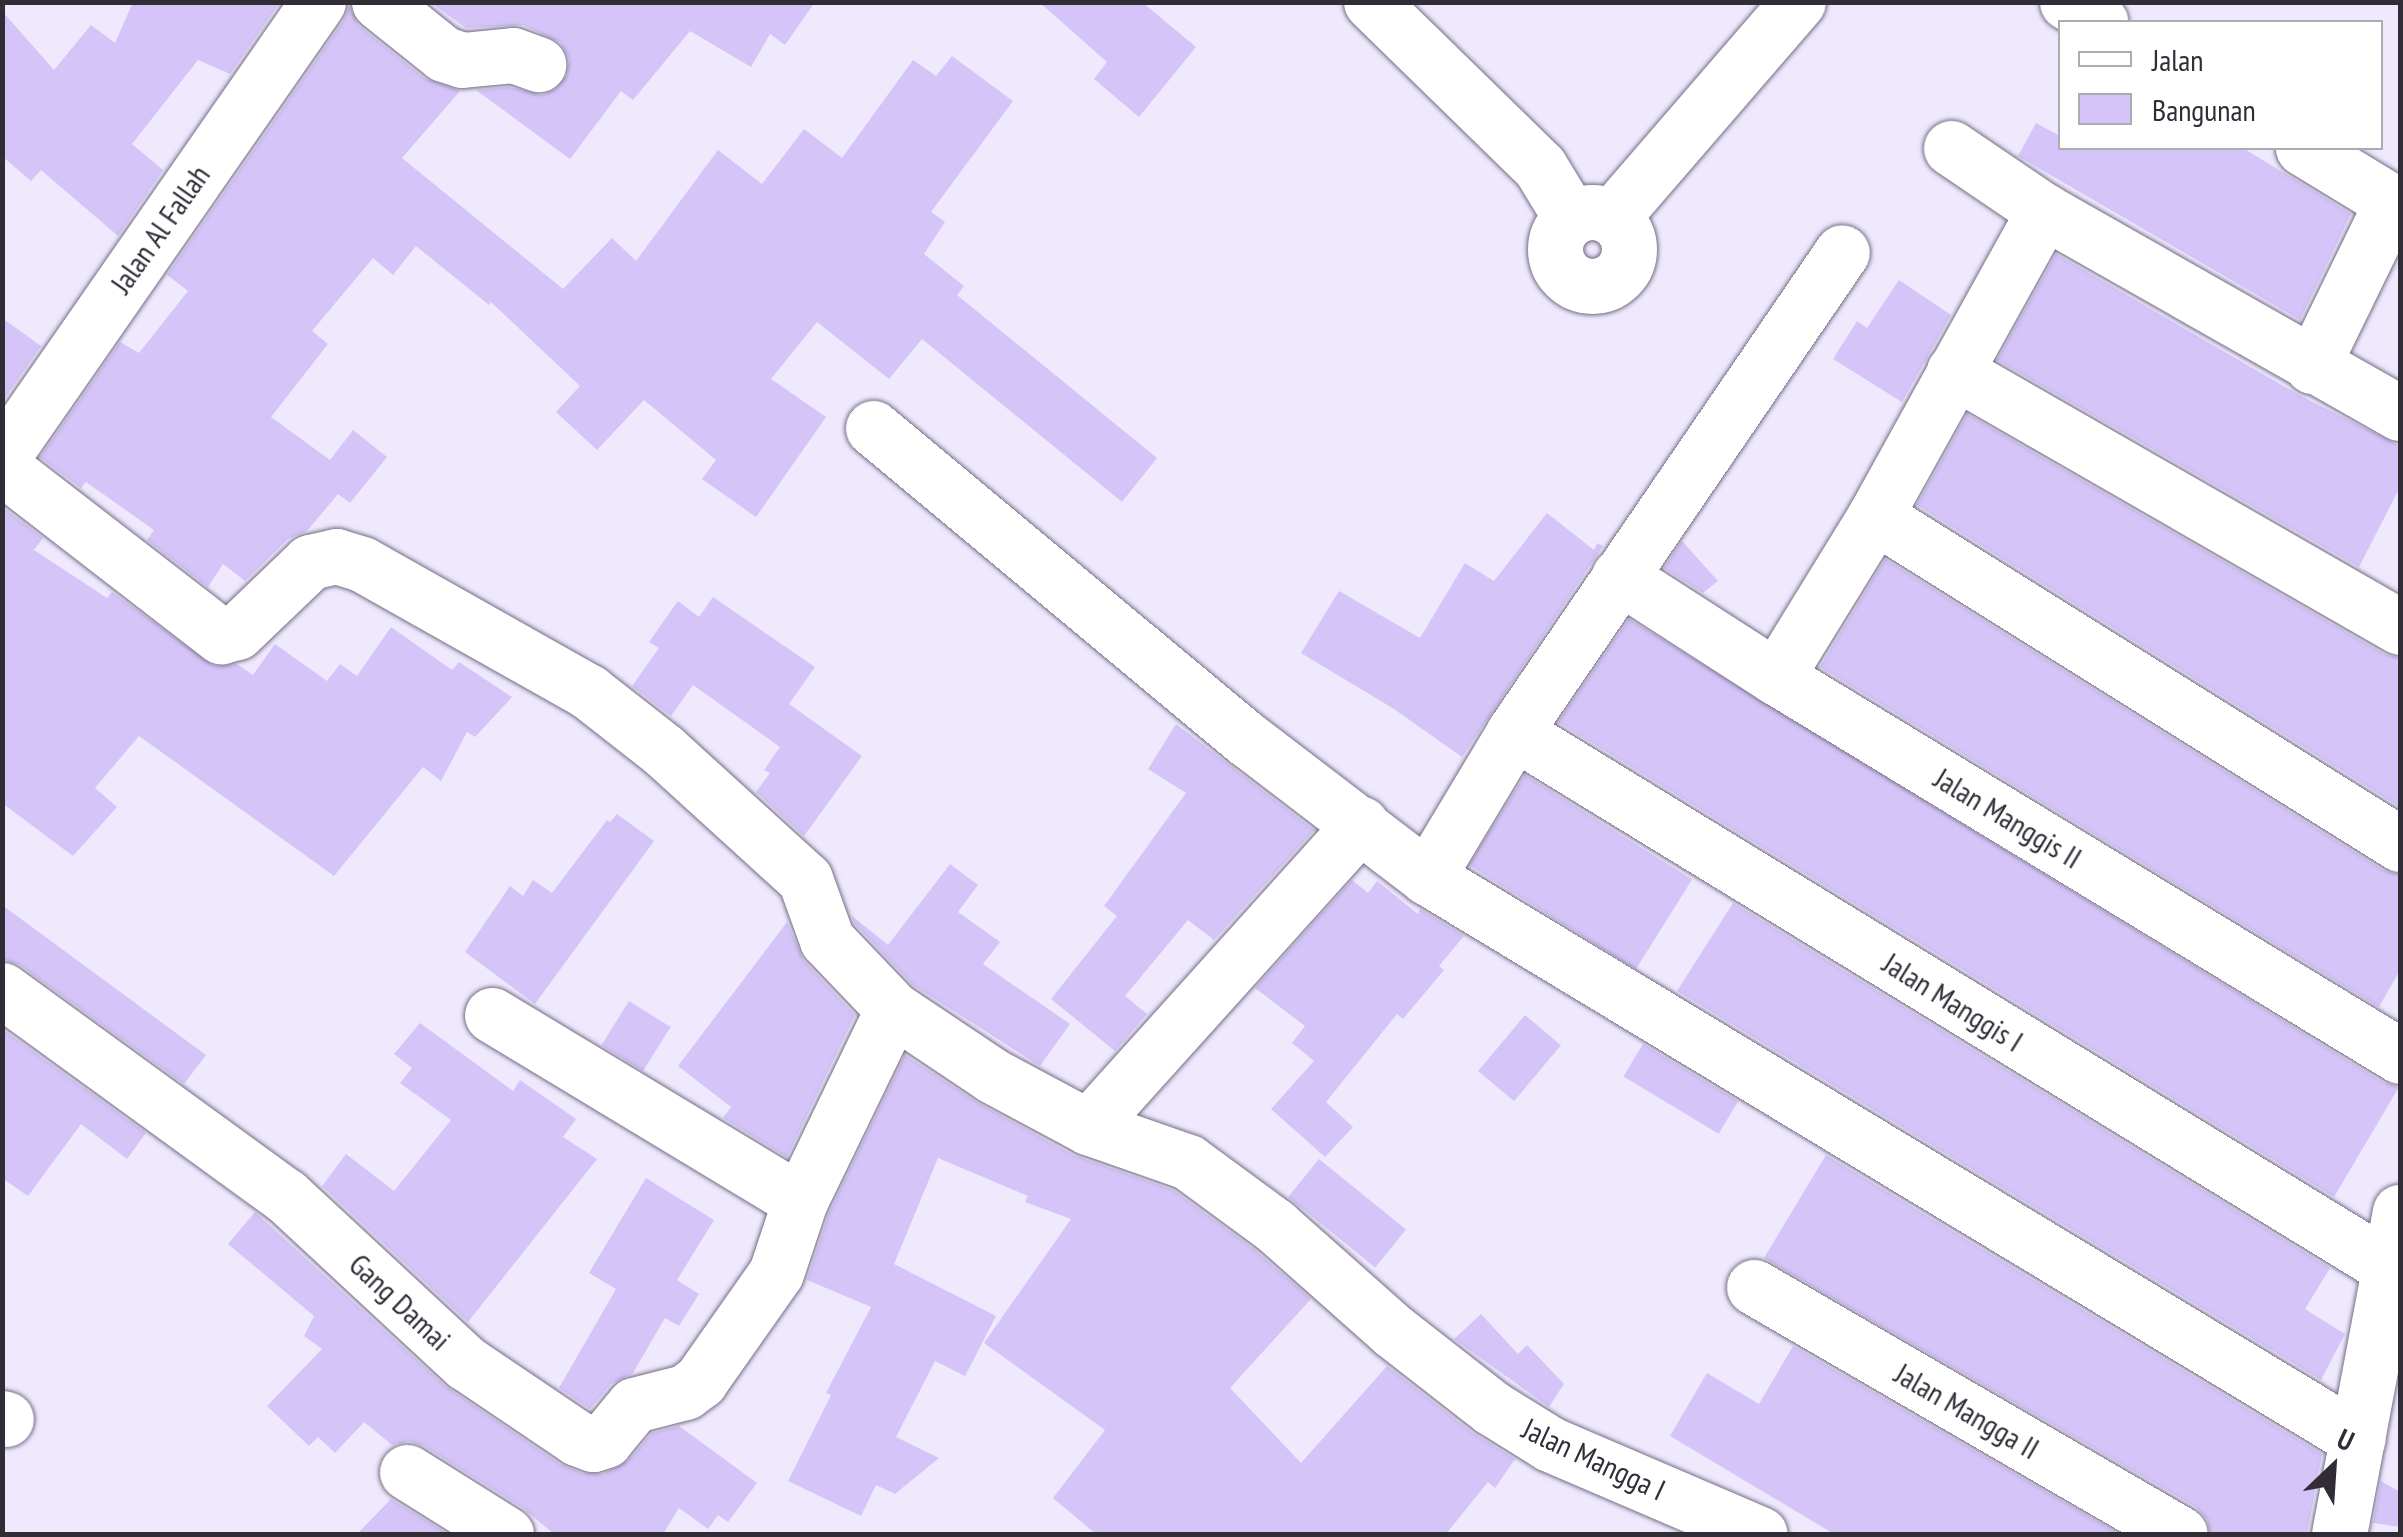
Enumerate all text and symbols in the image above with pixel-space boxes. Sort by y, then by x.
legend [2058,20,2383,150]
text: Jalan [2152,40,2203,79]
text: Bangunan [2152,90,2256,129]
street label: Jalan Al Fallah [103,158,217,300]
street label: Jalan Manggis II [1928,760,2088,876]
street label: Jalan Manggis I [1876,945,2030,1059]
street label: Gang Damai [342,1246,458,1358]
street label: Jalan Mangga II [1889,1355,2045,1467]
street label: Jalan Mangga I [1517,1410,1671,1508]
north arrow [2283,1417,2383,1517]
text: U [2332,1420,2360,1459]

